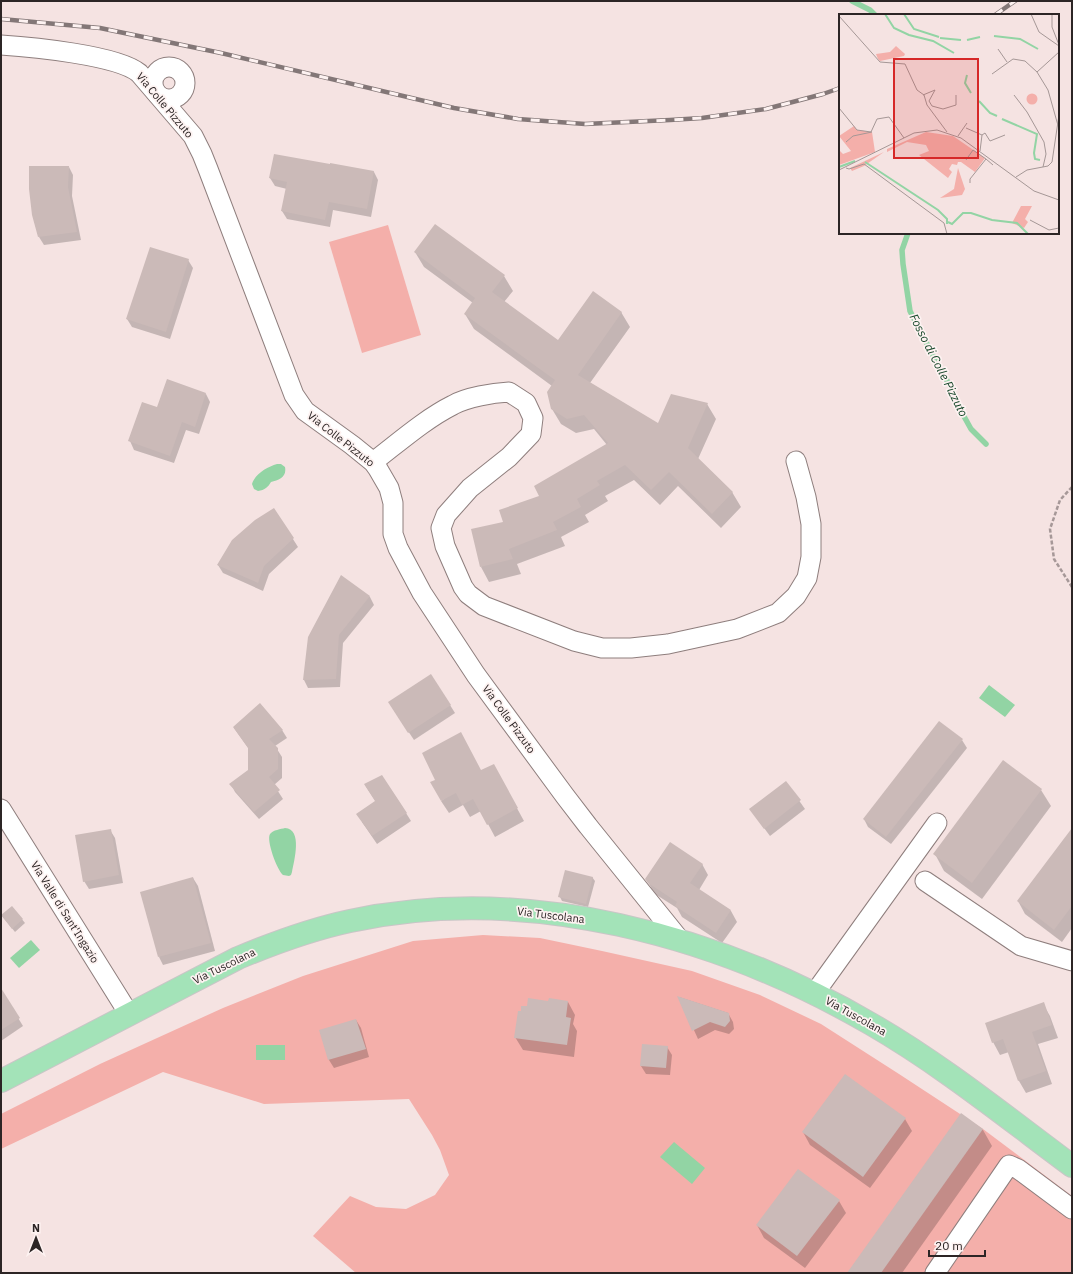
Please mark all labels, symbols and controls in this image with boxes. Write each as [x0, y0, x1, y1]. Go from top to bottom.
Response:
inset map [839, 14, 1059, 234]
street label: Via Colle Pizzuto [133, 69, 197, 141]
water label: Fosso di Colle Pizzuto [907, 311, 972, 419]
street label: Via Colle Pizzuto [305, 408, 377, 470]
street label: Via Colle Pizzuto [479, 682, 539, 756]
street label: Via Valle di Sant'Ingazio [28, 858, 102, 966]
street label: Via Tuscolana [516, 904, 586, 926]
street label: Via Tuscolana [190, 945, 258, 987]
street label: Via Tuscolana [823, 993, 889, 1039]
north arrow [16, 1218, 56, 1258]
text: N [32, 1221, 40, 1235]
scale bar [929, 1232, 985, 1258]
text: 20 m [935, 1238, 963, 1253]

